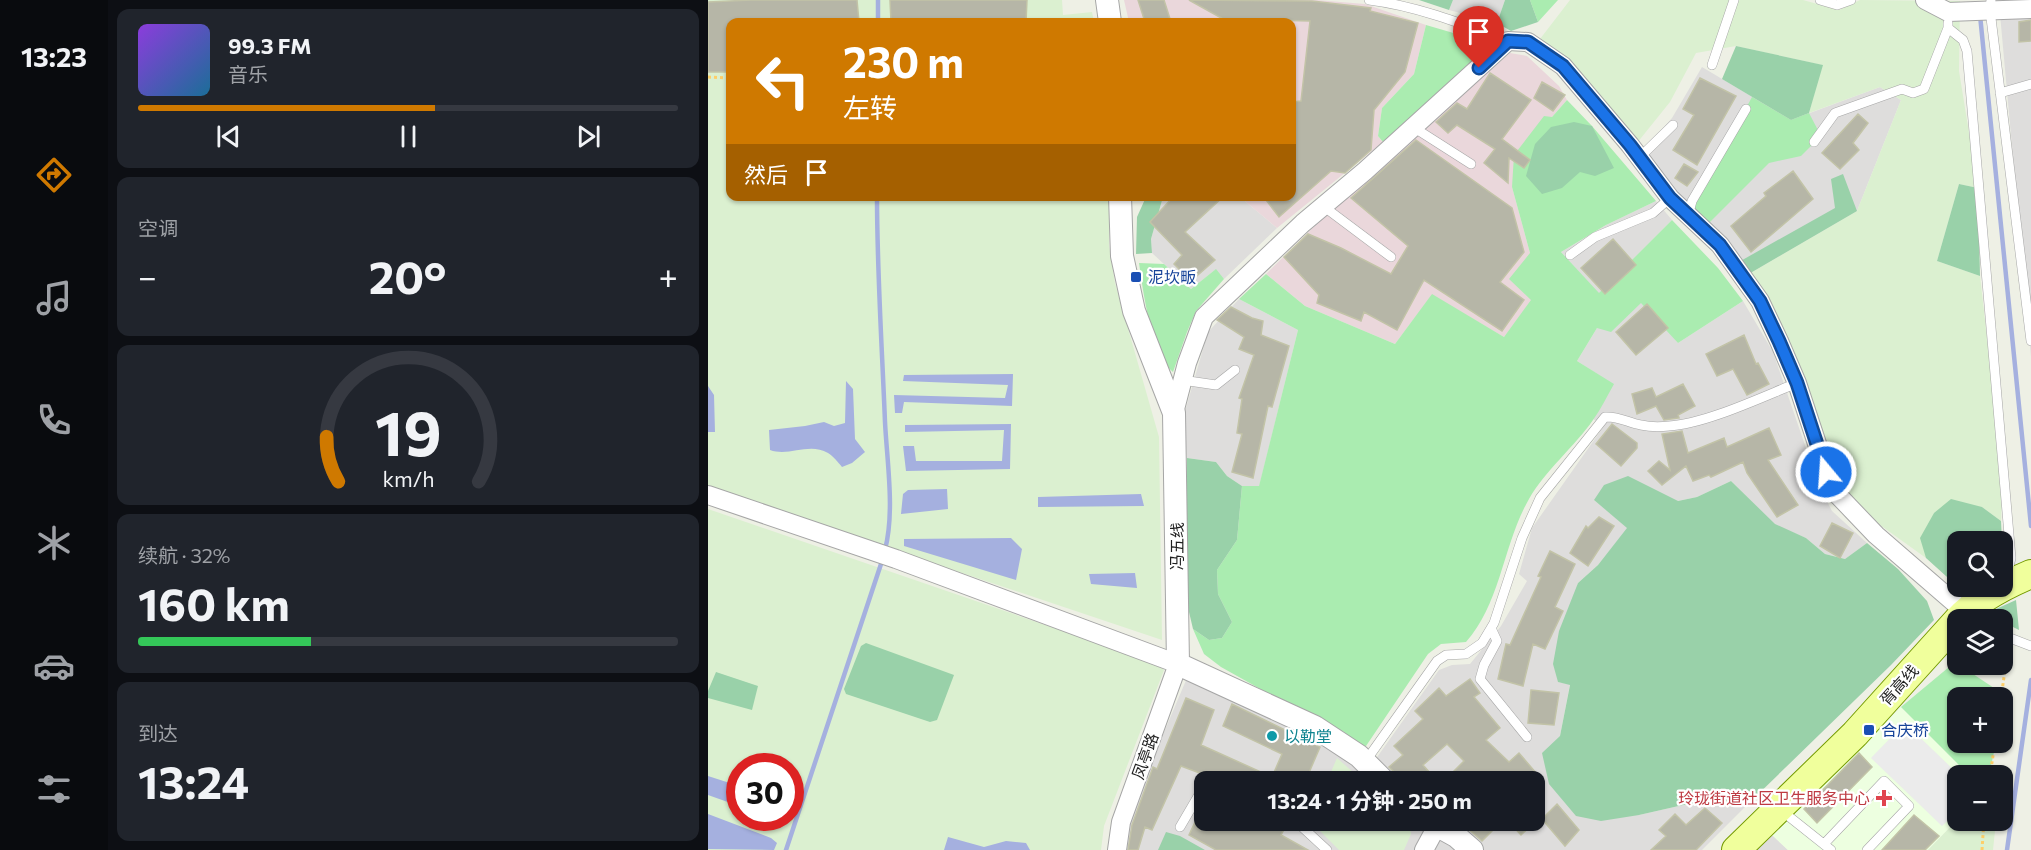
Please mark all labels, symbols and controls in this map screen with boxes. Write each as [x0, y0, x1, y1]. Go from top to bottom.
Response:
pin [1453, 6, 1504, 68]
icon: arrive [1462, 15, 1495, 48]
text: 99.3 FM [228, 32, 312, 59]
text: 230 m [843, 35, 964, 87]
text: 13:23 [21, 40, 87, 73]
icon: left [744, 42, 822, 120]
text: 音乐 [228, 62, 268, 86]
text: 左转 [843, 91, 897, 124]
icon: previous [212, 120, 245, 153]
icon: pause [392, 120, 425, 153]
icon: next [572, 120, 605, 153]
icon: directions [33, 154, 75, 196]
icon: arrive [800, 156, 833, 189]
text: 然后 [744, 161, 788, 188]
text: 空调 [138, 216, 178, 240]
text: 20° [369, 248, 447, 303]
text: − [138, 255, 157, 296]
text: + [659, 255, 678, 296]
place label: 泥坎畈 [1148, 267, 1196, 286]
marker: 泥坎畈 [1129, 270, 1143, 284]
icon: music [33, 277, 75, 319]
text: 19 [375, 393, 441, 469]
icon: phone [33, 399, 75, 441]
position arrow [1794, 440, 1858, 504]
text: km/h [382, 465, 434, 491]
icon: climate [33, 522, 75, 564]
street label: 冯五线 [1167, 522, 1186, 570]
map controls [1947, 531, 2013, 831]
button: search [1947, 531, 2013, 597]
text: 续航 · 32% [138, 543, 230, 567]
text: 160 km [138, 575, 290, 630]
button: layers [1947, 609, 2013, 675]
icon: car [33, 645, 75, 687]
street label: 胥高线 [1876, 660, 1922, 709]
button: + [1947, 687, 2013, 753]
place label: 合庆桥 [1881, 720, 1929, 739]
text: 到达 [138, 721, 178, 745]
marker: 合庆桥 [1862, 723, 1876, 737]
place label: 以勒堂 [1284, 726, 1332, 745]
marker: 以勒堂 [1265, 729, 1279, 743]
street label: 凤亭路 [1127, 730, 1162, 782]
text: 13:24 [138, 753, 249, 808]
speed limit sign: 30 [726, 753, 804, 831]
button: − [1947, 765, 2013, 831]
icon: filters [33, 768, 75, 810]
text: 13:24 · 1 分钟 · 250 m [1267, 787, 1472, 814]
place label: 玲珑街道社区卫生服务中心 [1678, 788, 1870, 807]
marker: 玲珑街道社区卫生服务中心 [1875, 789, 1893, 807]

